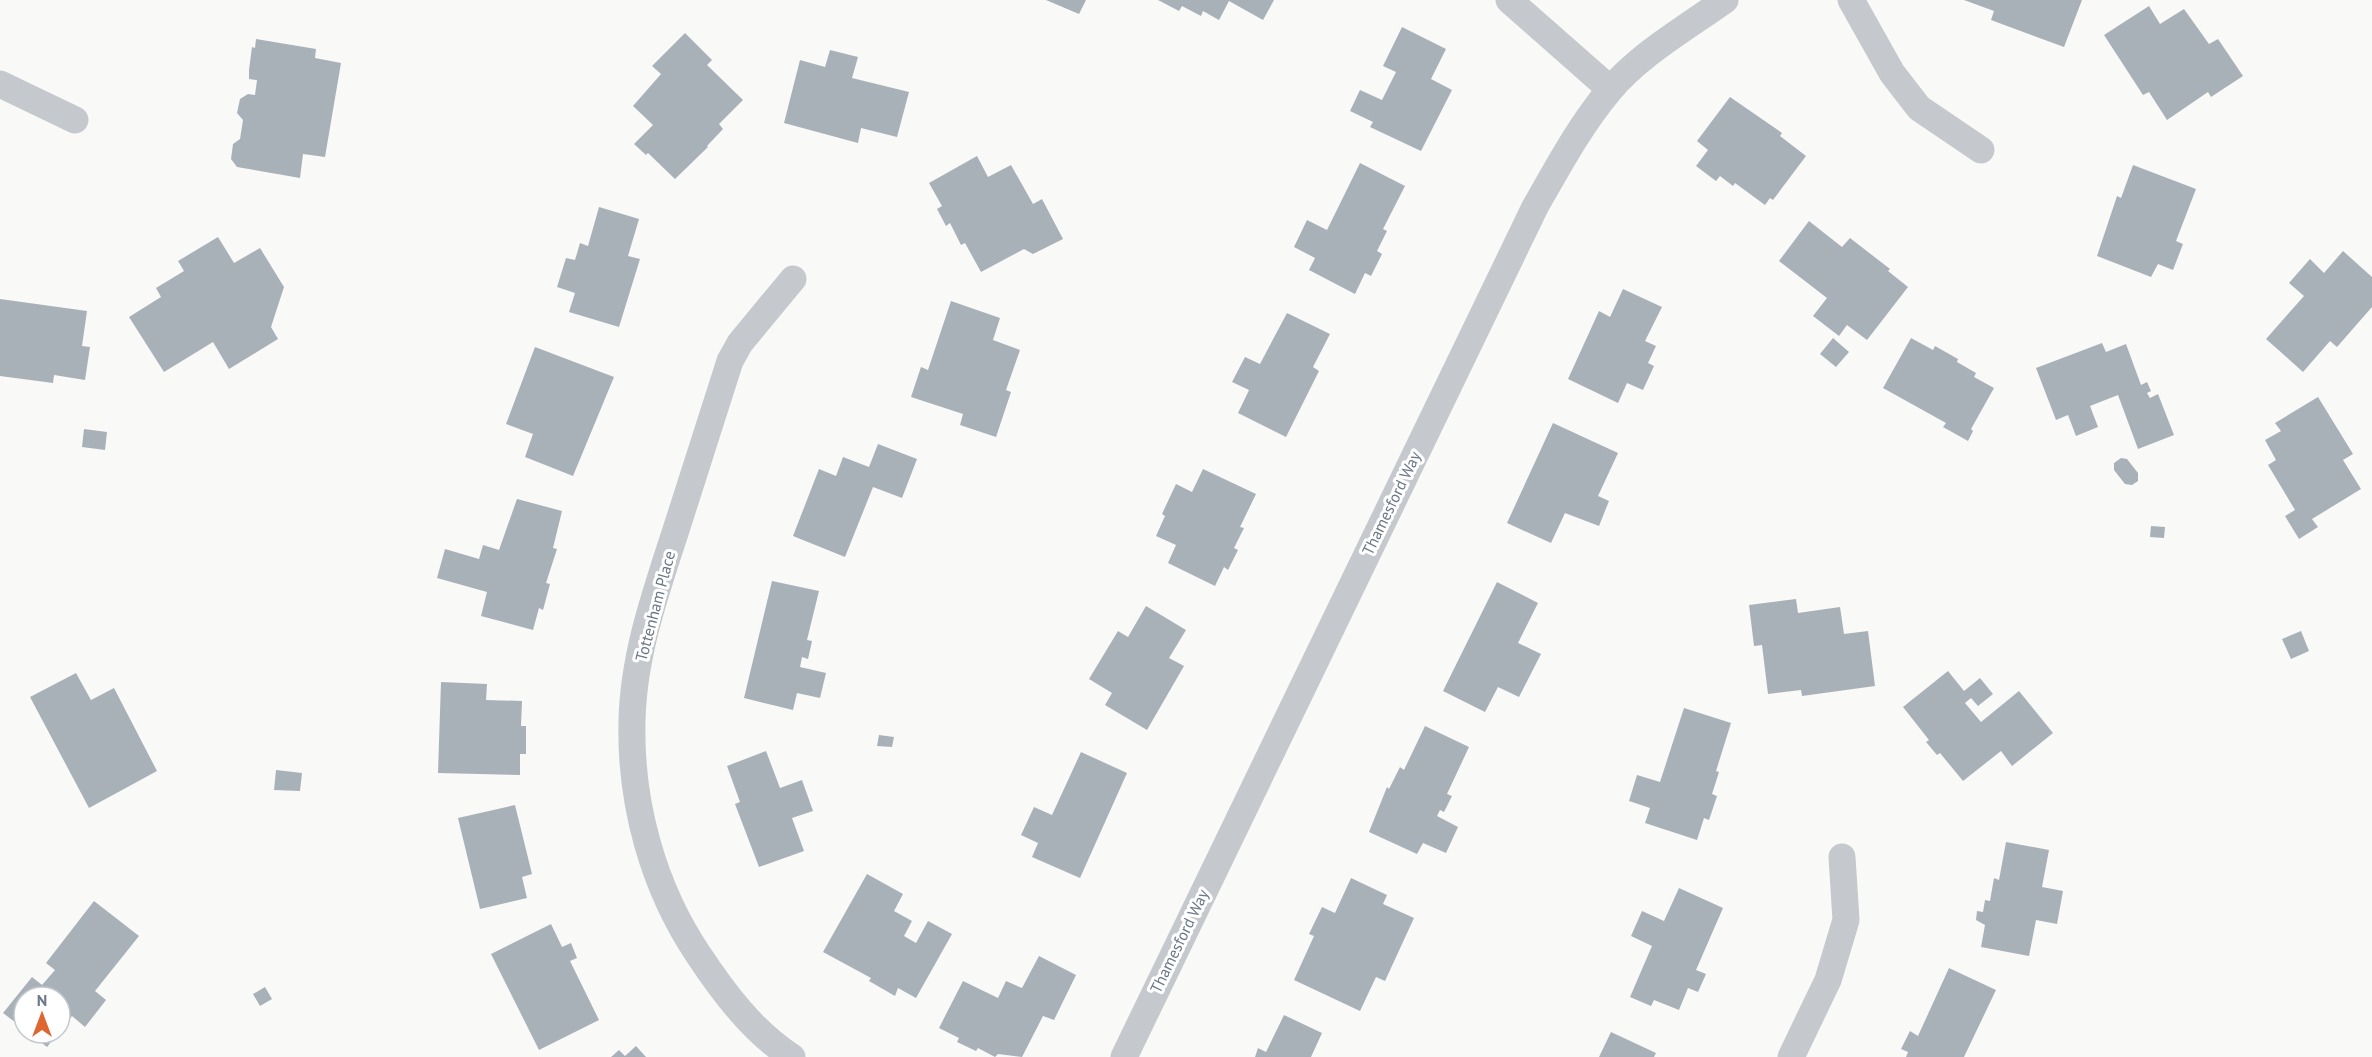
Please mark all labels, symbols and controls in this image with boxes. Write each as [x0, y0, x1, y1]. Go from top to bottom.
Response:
street label: Thamesford Way [1357, 447, 1425, 558]
street label: Tottenham Place [631, 549, 679, 663]
street label: Thamesford Way [1145, 885, 1213, 996]
north arrow [12, 985, 72, 1045]
text: N [37, 990, 47, 1010]

